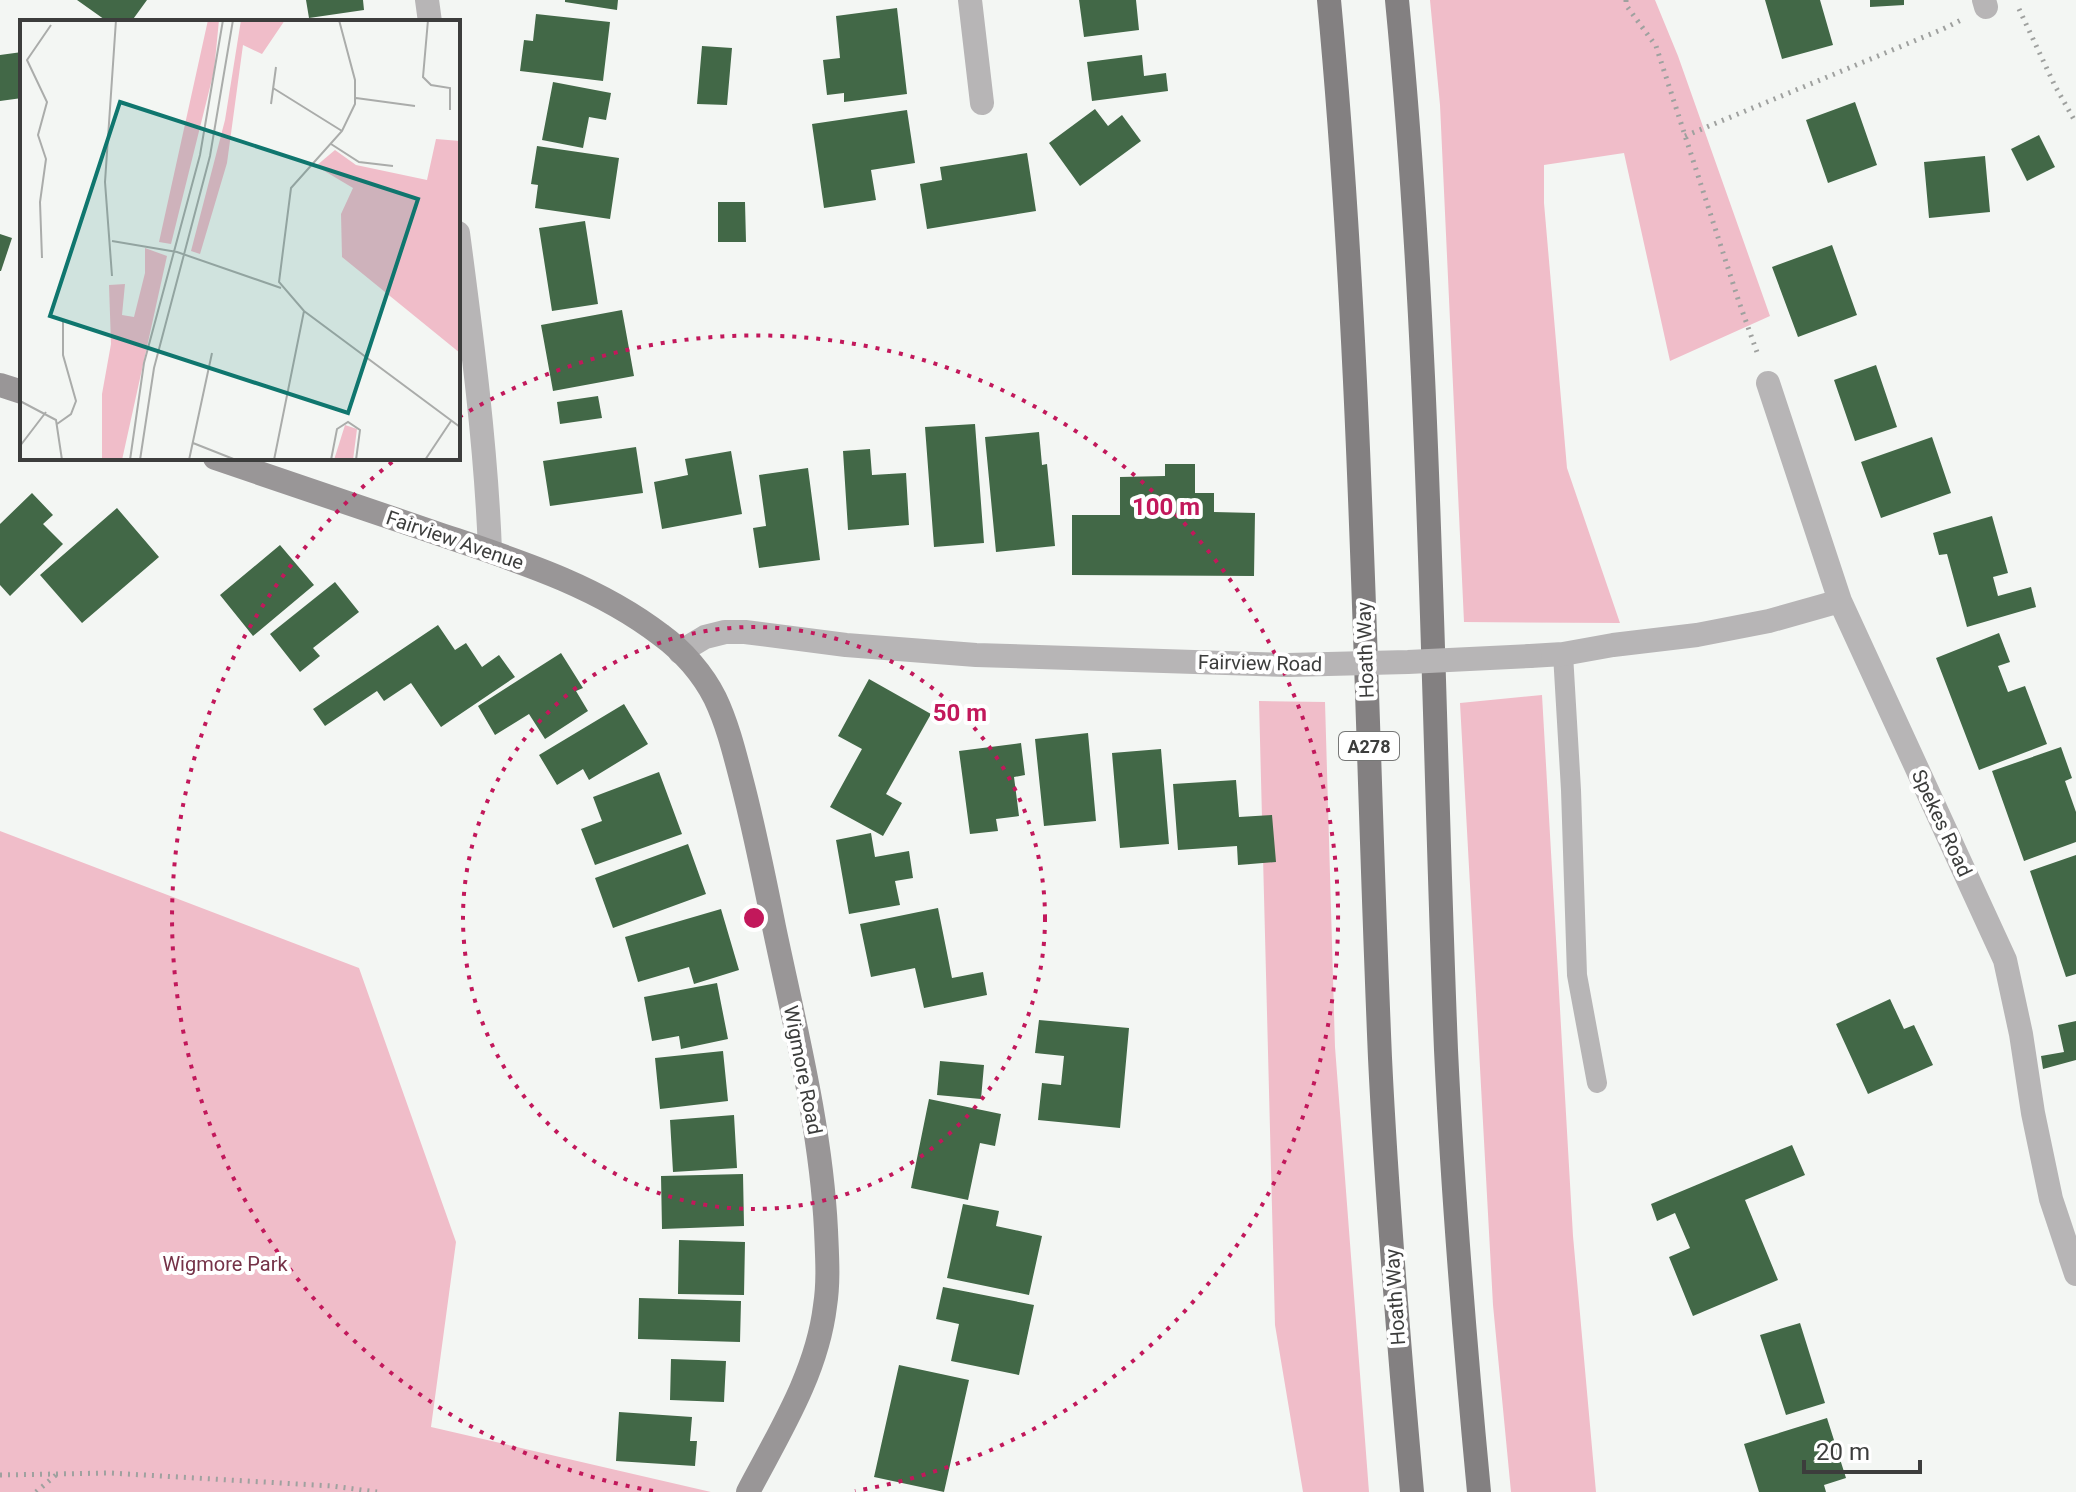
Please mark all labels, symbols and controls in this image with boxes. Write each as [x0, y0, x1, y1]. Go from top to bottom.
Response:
inset map [20, 20, 460, 460]
text: 100 m [1132, 493, 1200, 521]
street label: Fairview Avenue [383, 505, 527, 575]
street label: Hoath Way [1351, 601, 1379, 699]
street label: Fairview Road [1198, 650, 1322, 676]
text: 50 m [933, 699, 987, 727]
road number: A278 [1339, 732, 1399, 760]
street label: Spekes Road [1907, 766, 1977, 880]
centre of rings [740, 904, 768, 932]
street label: Wigmore Road [779, 1003, 827, 1137]
street label: Hoath Way [1380, 1247, 1410, 1346]
park label: Wigmore Park [162, 1252, 288, 1276]
scale bar [1804, 1424, 1920, 1474]
text: 20 m [1816, 1438, 1870, 1466]

